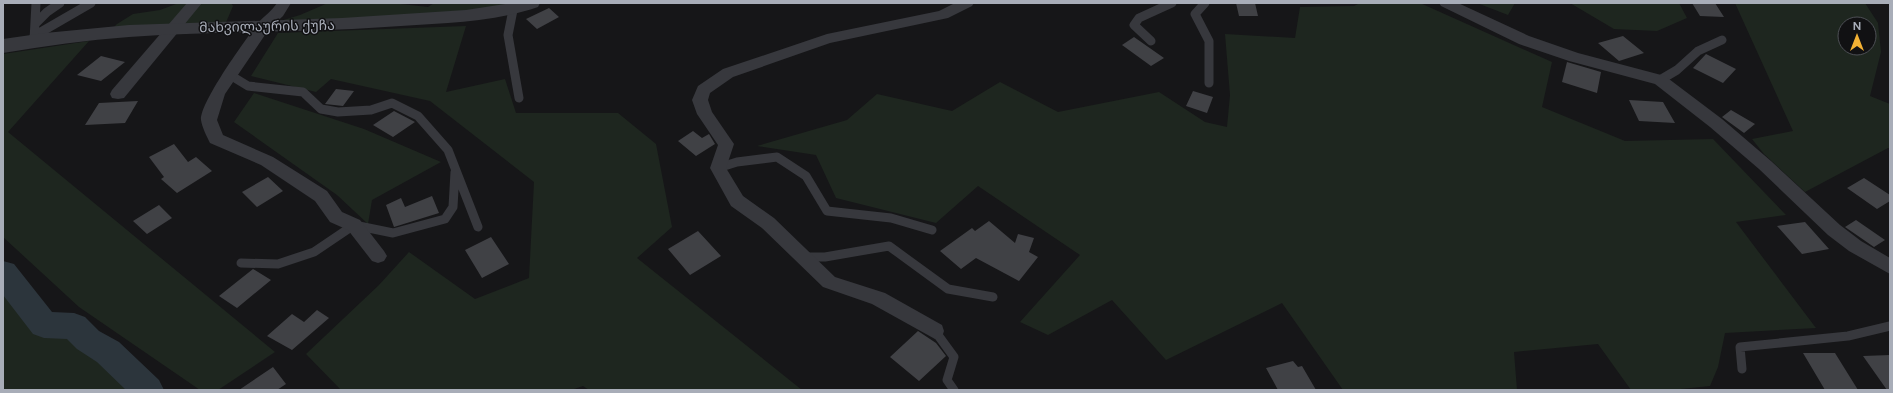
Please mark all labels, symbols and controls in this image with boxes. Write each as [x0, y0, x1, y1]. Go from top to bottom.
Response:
north arrow [1837, 16, 1877, 56]
street label: მახვილაურის ქუჩა [199, 17, 335, 36]
text: N [1853, 20, 1861, 33]

